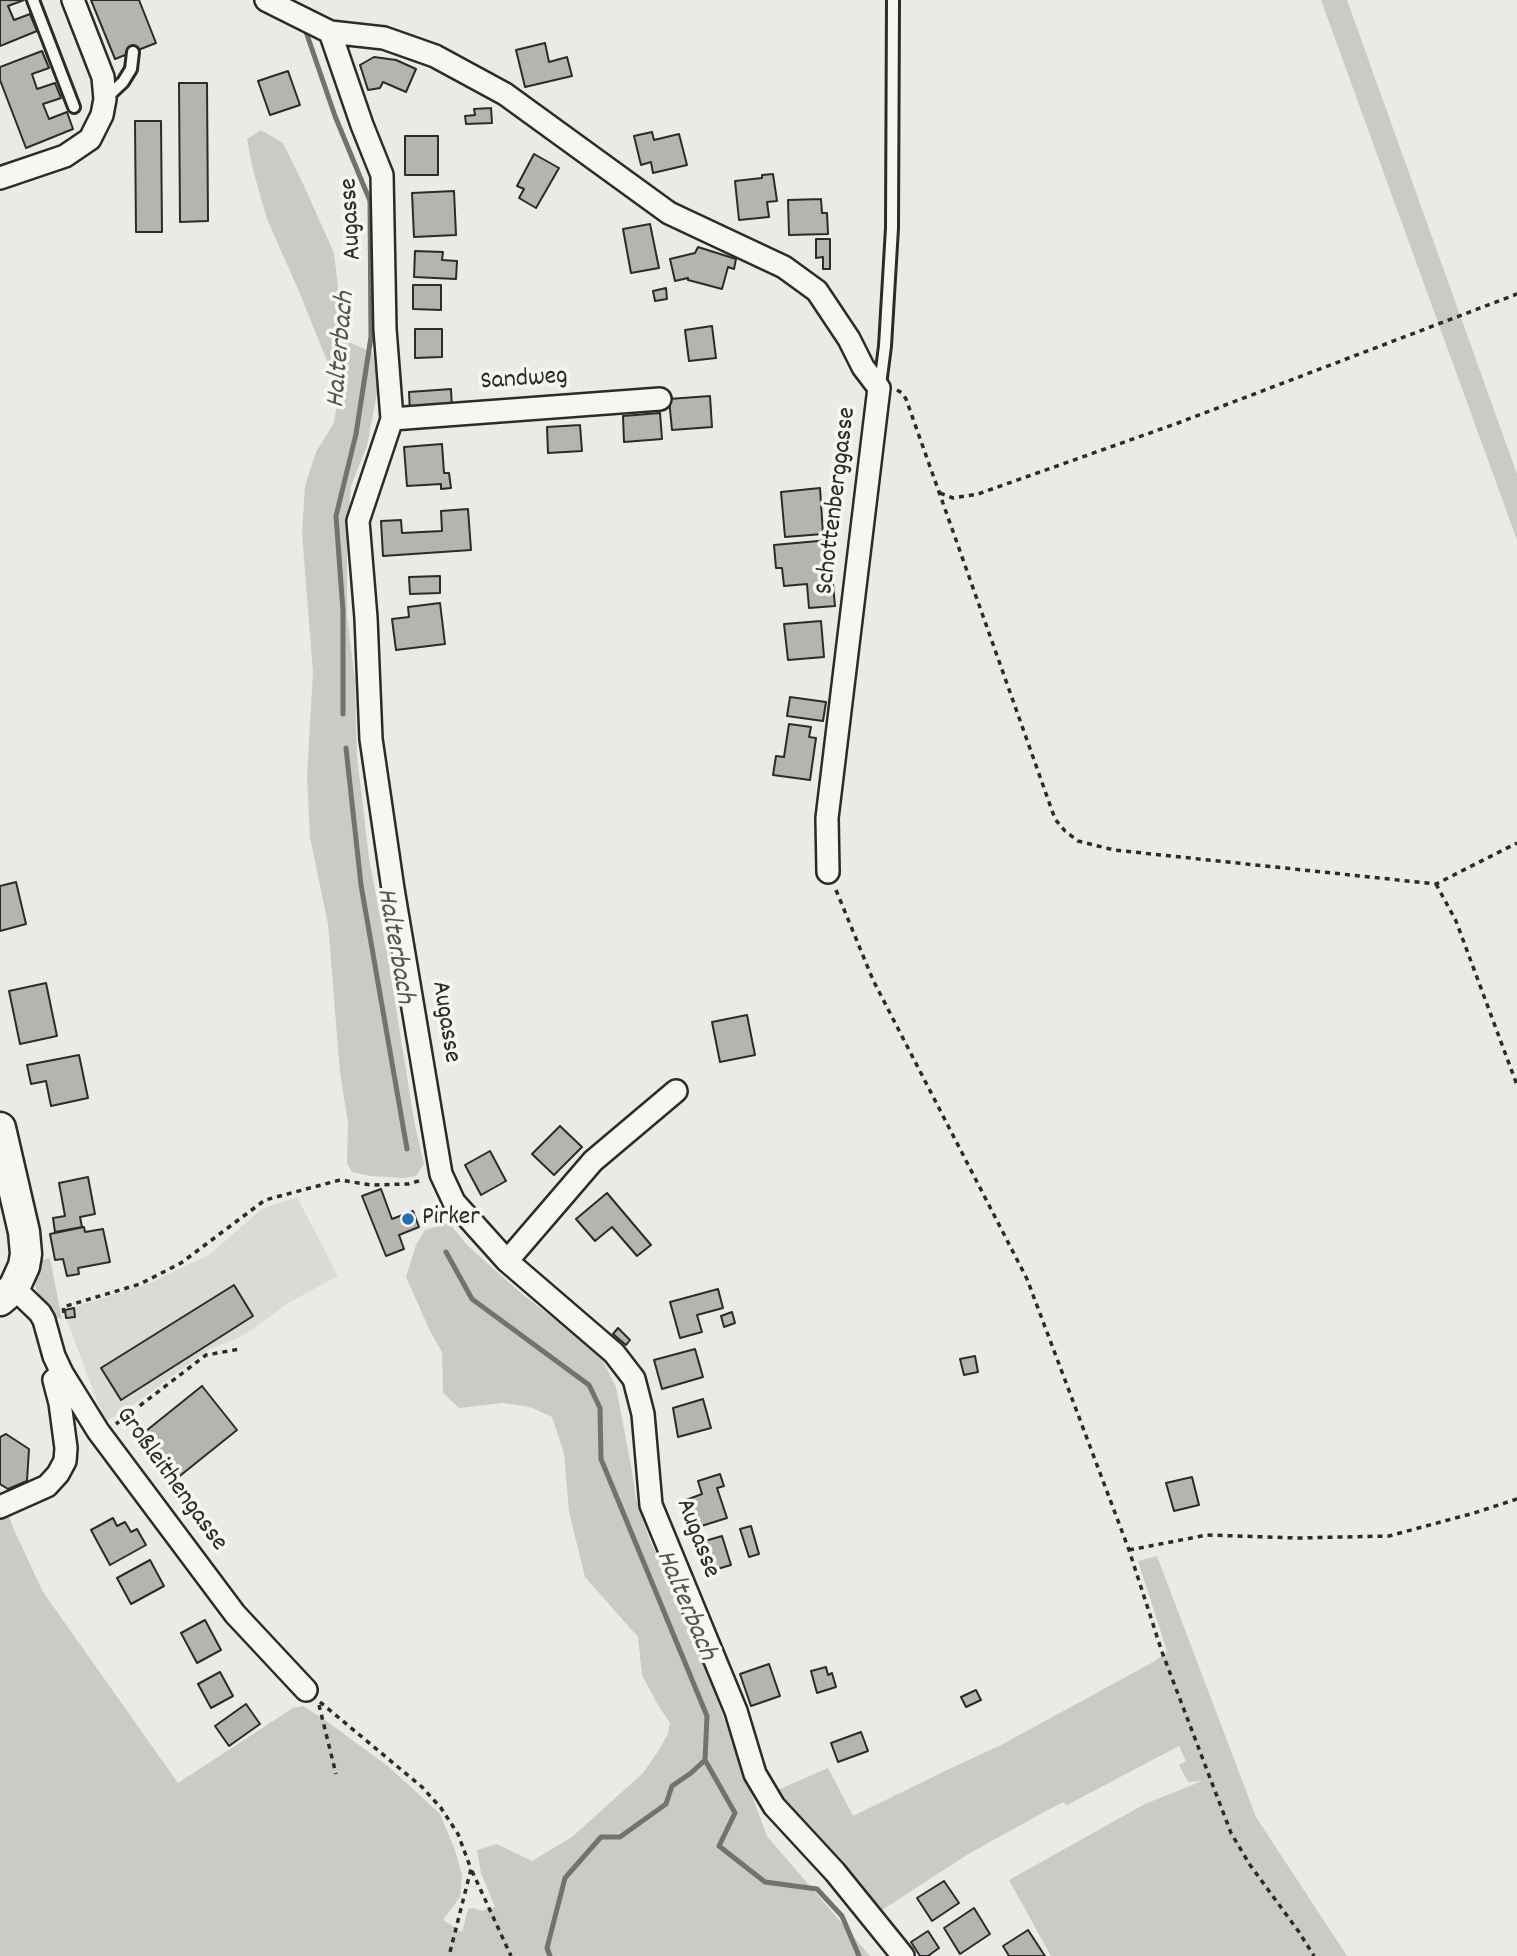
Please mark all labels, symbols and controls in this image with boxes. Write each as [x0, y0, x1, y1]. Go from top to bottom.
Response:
street label: Augasse [335, 177, 371, 261]
water label: Halterbach [321, 291, 365, 409]
street label: Sandweg [479, 362, 569, 400]
street label: Schottenberggasse [811, 405, 865, 597]
water label: Halterbach [366, 886, 420, 1006]
street label: Augasse [422, 979, 466, 1065]
place label: Pirker [422, 1203, 480, 1235]
marker: Pirker [400, 1211, 416, 1227]
street label: Großleithengasse [107, 1402, 233, 1558]
street label: Augasse [667, 1495, 725, 1583]
water label: Halterbach [646, 1546, 722, 1666]

